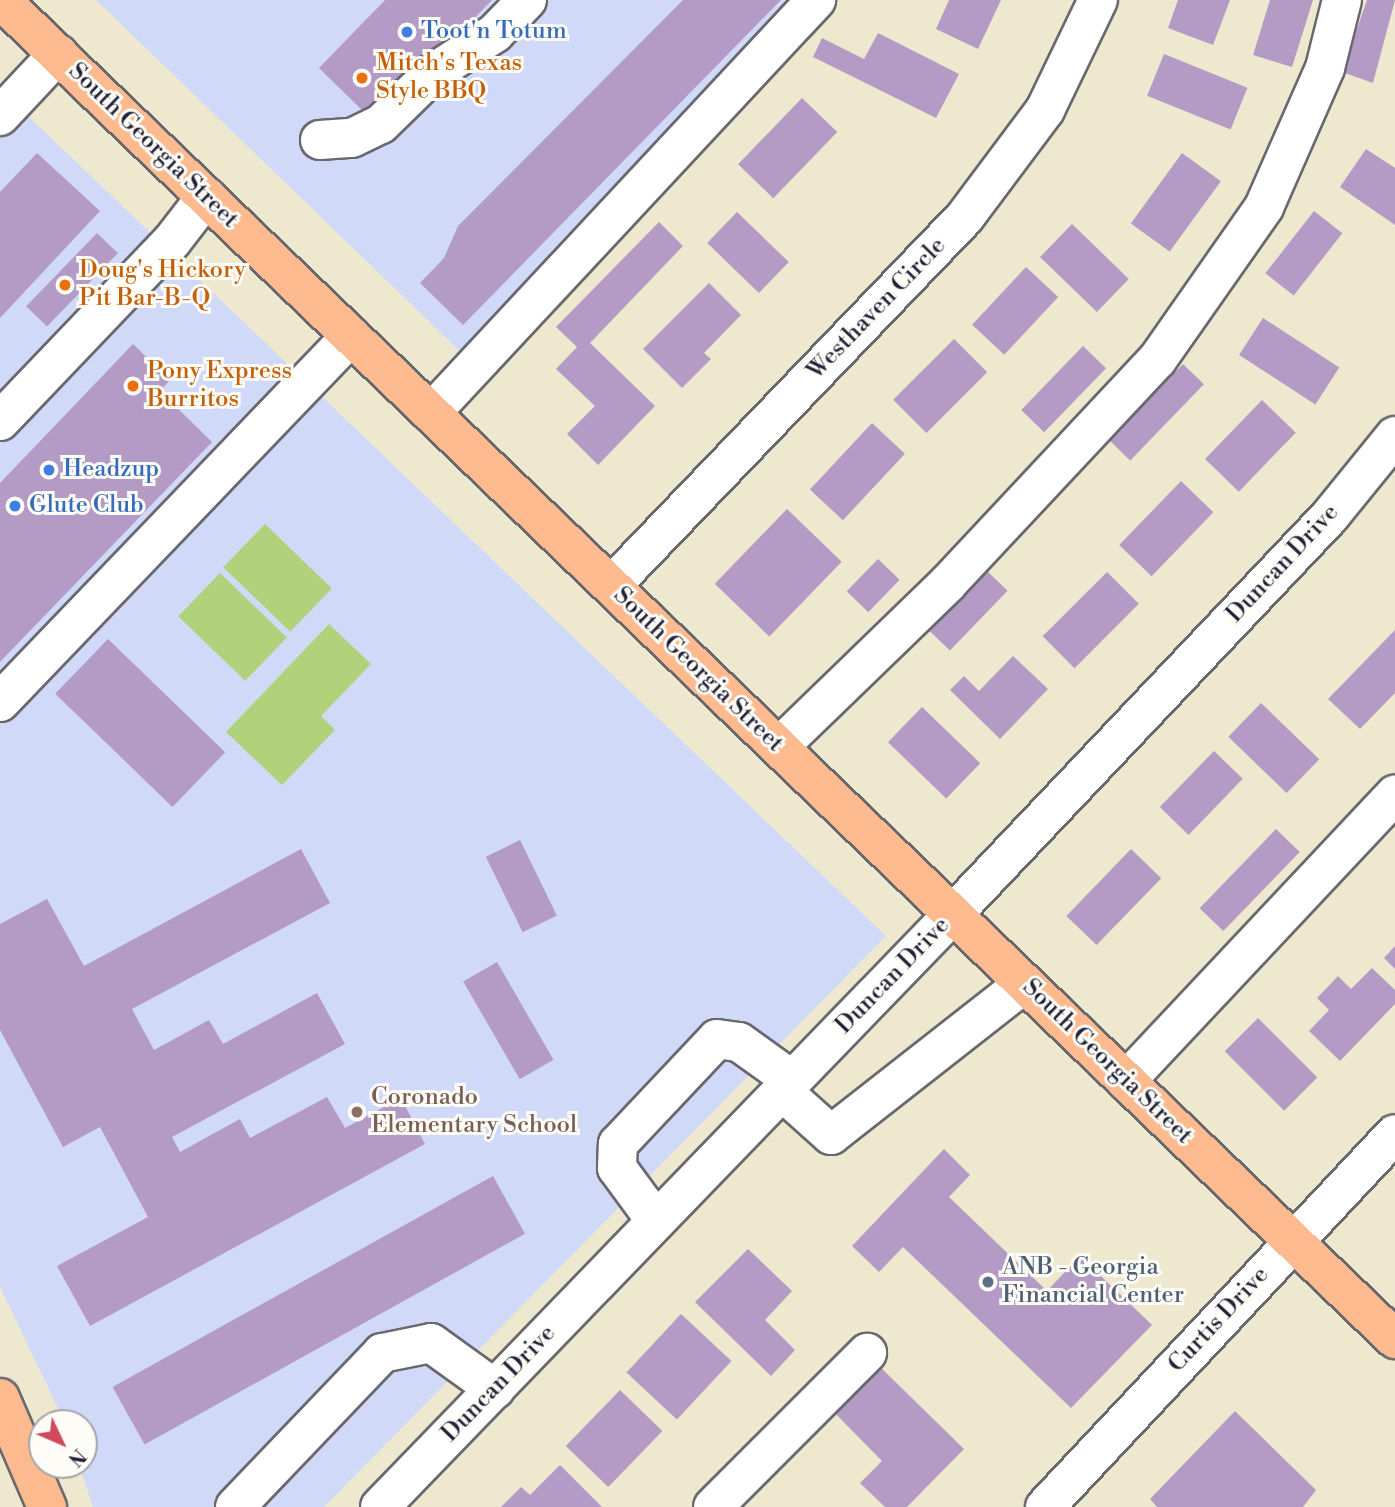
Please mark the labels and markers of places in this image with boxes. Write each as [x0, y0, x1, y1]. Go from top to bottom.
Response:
place label: Toot'n Totum [421, 18, 567, 46]
marker: Toot'n Totum [399, 24, 415, 40]
place label: Mitch's Texas Style BBQ [376, 50, 522, 106]
marker: Mitch's Texas Style BBQ [354, 70, 370, 86]
place label: Doug's Hickory Pit Bar-B-Q [79, 257, 246, 313]
marker: Doug's Hickory Pit Bar-B-Q [57, 277, 73, 293]
place label: Pony Express Burritos [147, 358, 292, 414]
marker: Pony Express Burritos [125, 378, 141, 394]
place label: Headzup [63, 456, 159, 484]
marker: Headzup [41, 462, 57, 478]
place label: Glute Club [29, 492, 144, 520]
marker: Glute Club [7, 498, 23, 514]
place label: Coronado Elementary School [371, 1084, 577, 1140]
marker: Coronado Elementary School [349, 1104, 365, 1120]
place label: ANB - Georgia Financial Center [1002, 1254, 1184, 1310]
marker: ANB - Georgia Financial Center [980, 1274, 996, 1290]

